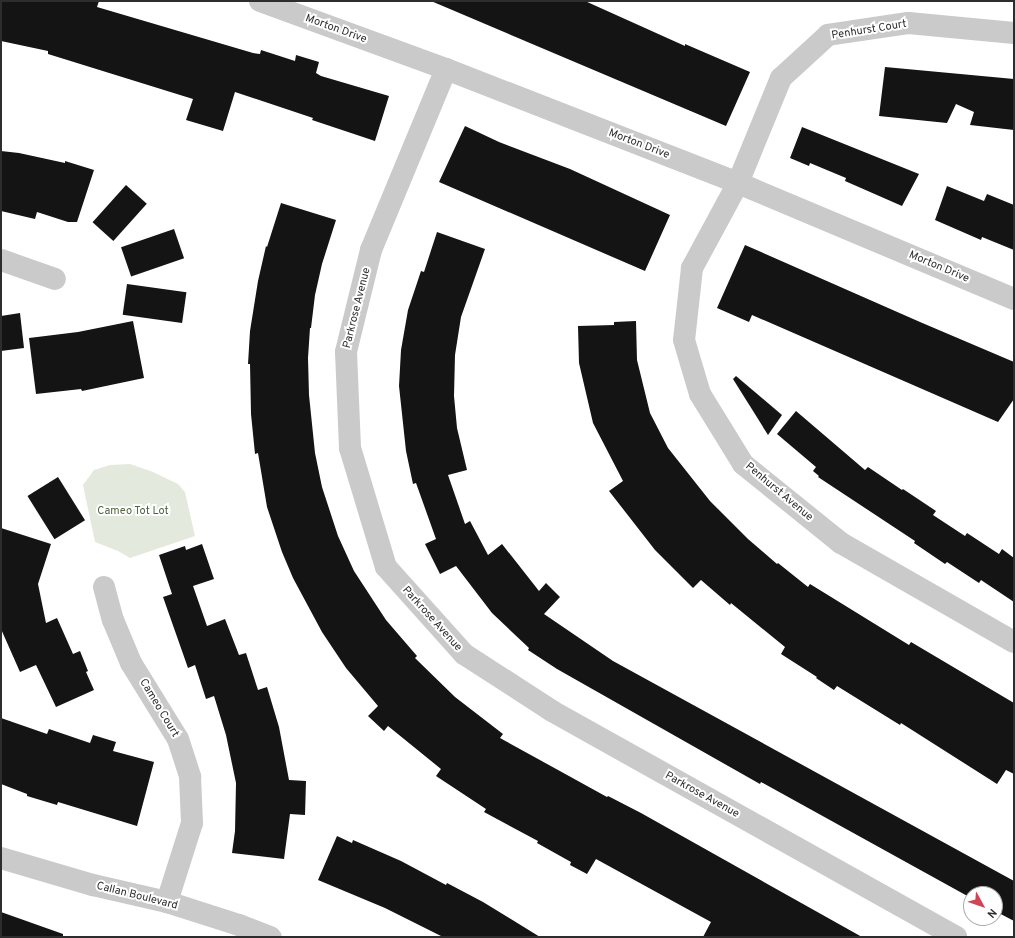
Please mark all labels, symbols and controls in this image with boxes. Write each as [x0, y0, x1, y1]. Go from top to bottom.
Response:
street label: Morton Drive [304, 12, 368, 46]
street label: Penhurst Court [831, 18, 907, 42]
street label: Morton Drive [607, 126, 671, 162]
street label: Morton Drive [907, 248, 971, 286]
street label: Parkrose Avenue [341, 266, 373, 350]
street label: Penhurst Avenue [742, 460, 816, 524]
park label: Cameo Tot Lot [97, 504, 169, 518]
street label: Parkrose Avenue [399, 584, 465, 654]
street label: Cameo Court [136, 677, 182, 739]
street label: Parkrose Avenue [662, 769, 742, 821]
street label: Callan Boulevard [95, 880, 179, 912]
north arrow [963, 886, 1003, 926]
text: N [984, 906, 999, 921]

